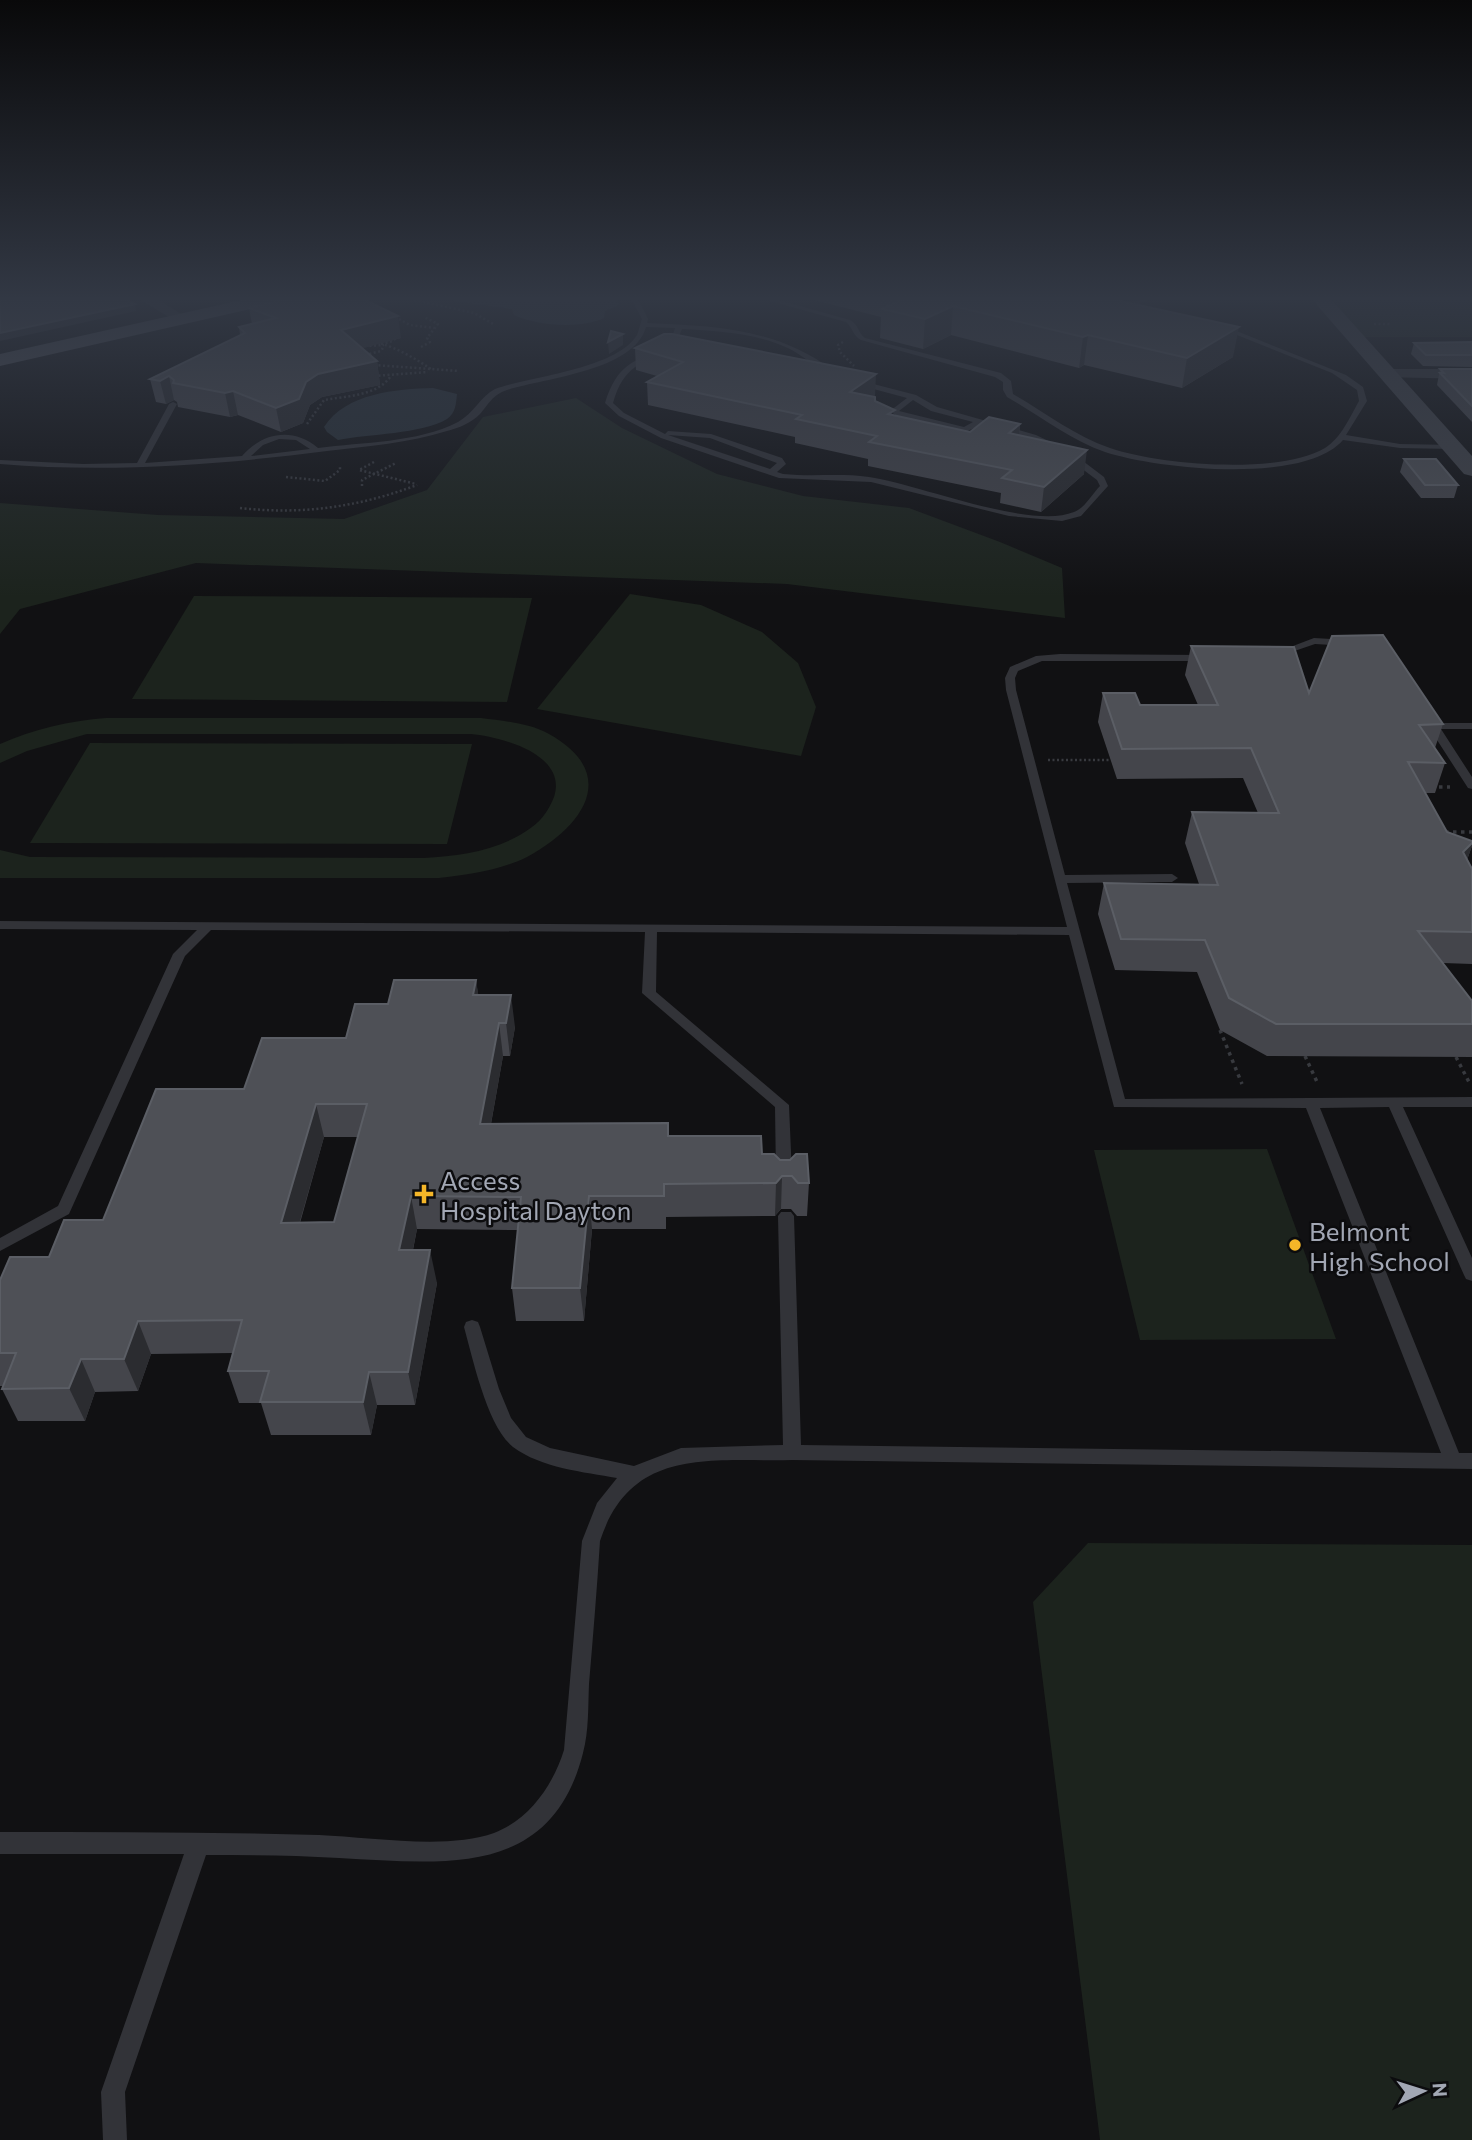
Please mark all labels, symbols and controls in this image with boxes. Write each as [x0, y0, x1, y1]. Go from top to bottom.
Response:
place label: Access Hospital Dayton [440, 1164, 631, 1225]
marker: Access Hospital Dayton [414, 1184, 434, 1204]
place label: Belmont High School [1309, 1215, 1450, 1276]
marker: Belmont High School [1287, 1237, 1303, 1253]
north arrow [1388, 2056, 1458, 2126]
text: N [1428, 2082, 1452, 2098]

